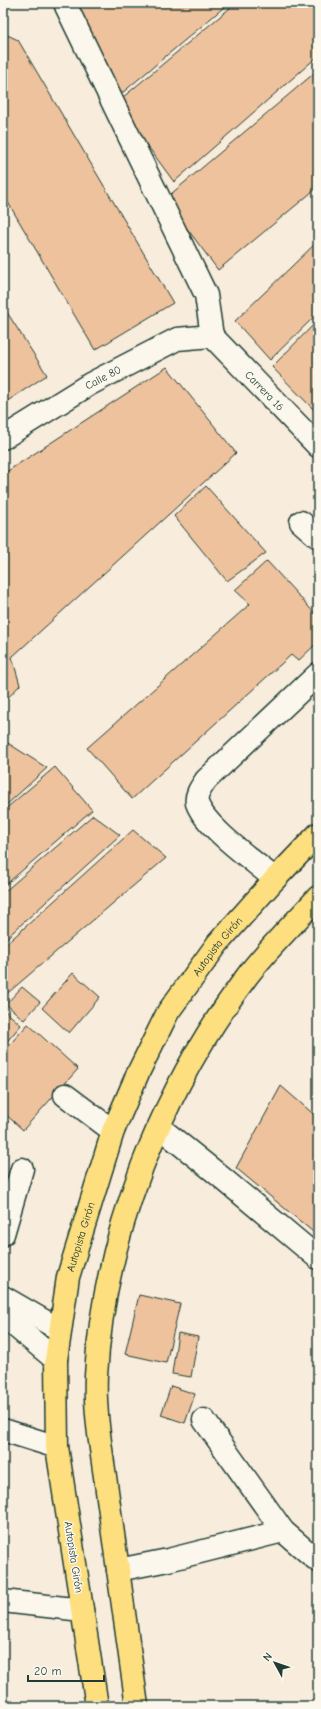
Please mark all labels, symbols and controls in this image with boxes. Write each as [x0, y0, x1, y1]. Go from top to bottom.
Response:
street label: Calle 80 [83, 363, 123, 392]
street label: Carrera 16 [242, 368, 287, 414]
street label: Autopista Girón [190, 914, 245, 979]
street label: Autopista Girón [64, 1201, 98, 1273]
street label: Autopista Girón [61, 1520, 86, 1594]
north arrow [255, 1643, 295, 1683]
text: N [260, 1650, 275, 1664]
scale bar [28, 1657, 104, 1683]
text: 20 m [34, 1664, 62, 1678]

